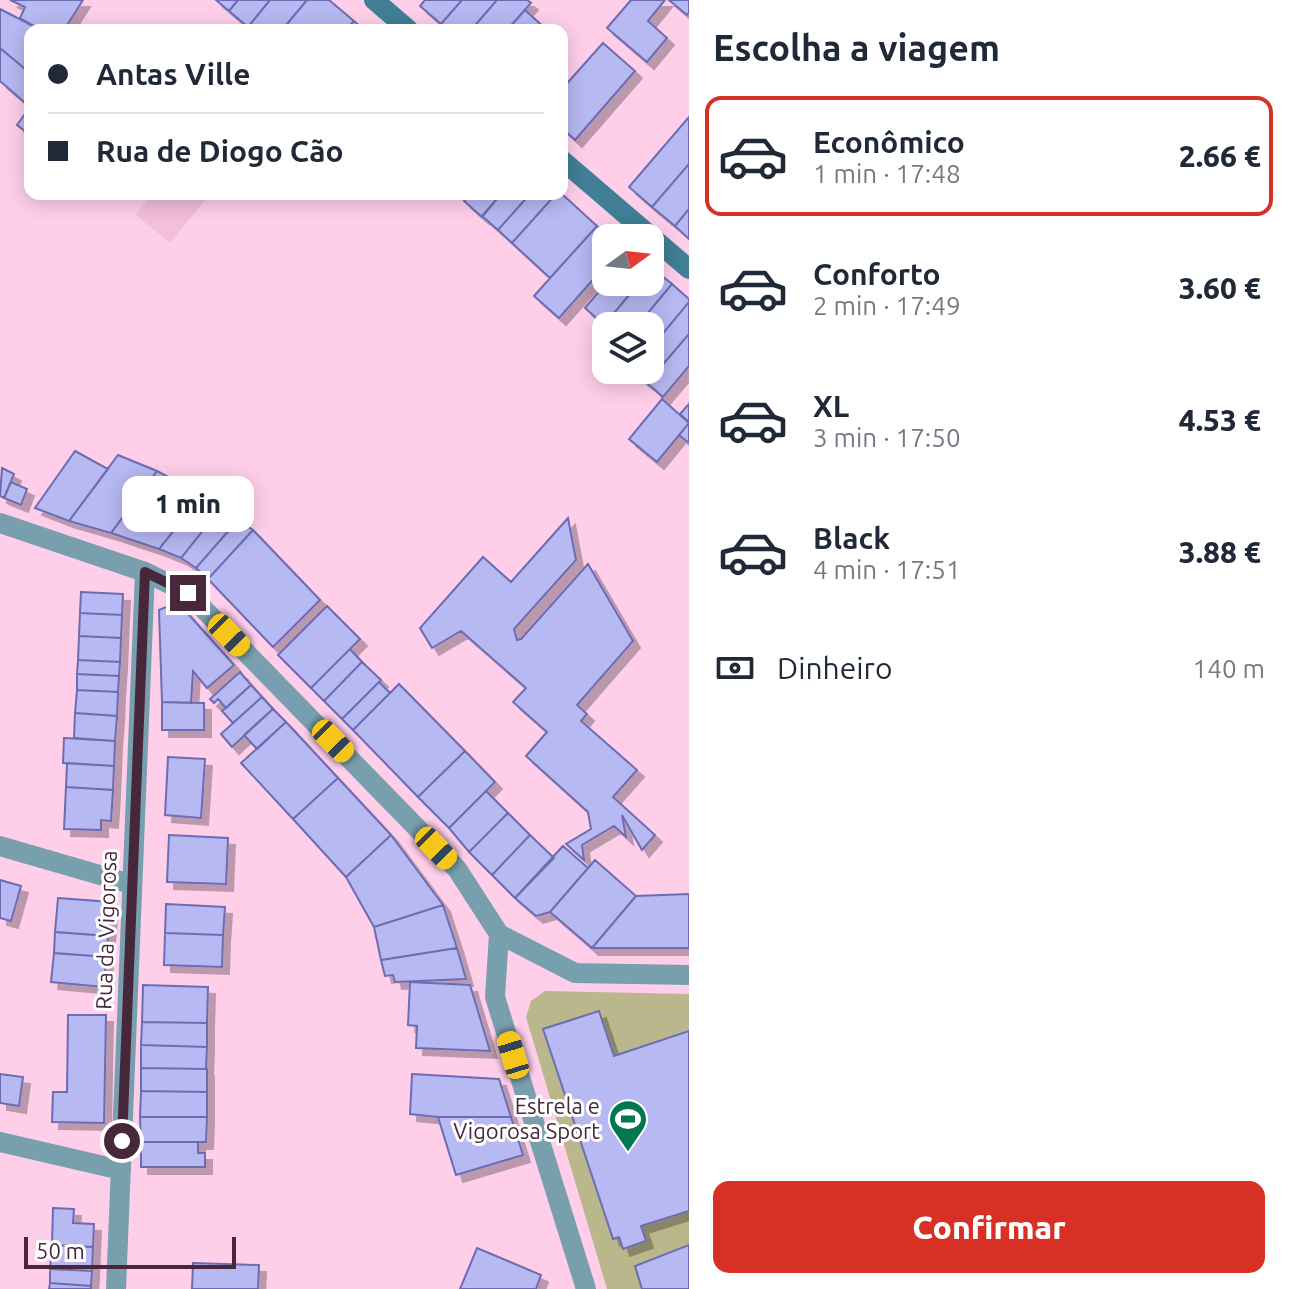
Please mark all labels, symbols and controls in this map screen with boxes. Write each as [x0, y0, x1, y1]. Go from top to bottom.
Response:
text: Escolha a viagem [713, 27, 1000, 68]
text: Antas Ville [96, 57, 250, 91]
icon: car [717, 120, 789, 192]
text: Econômico [813, 125, 965, 159]
text: Rua de Diogo Cão [96, 134, 344, 168]
text: 2.66 € [1179, 139, 1261, 173]
text: 1 min · 17:48 [813, 159, 961, 188]
north arrow [592, 224, 664, 296]
map controls [592, 224, 664, 384]
icon: car [717, 252, 789, 324]
text: Conforto [813, 257, 941, 291]
text: 3.60 € [1179, 271, 1261, 305]
text: 2 min · 17:49 [813, 291, 961, 320]
button: layers [592, 312, 664, 384]
icon: car [717, 384, 789, 456]
text: XL [813, 389, 849, 423]
text: 4.53 € [1179, 403, 1261, 437]
text: 3 min · 17:50 [813, 423, 961, 452]
callout: 1 min [122, 477, 254, 533]
text: 1 min [155, 489, 221, 518]
icon: car [717, 516, 789, 588]
text: Black [813, 521, 890, 555]
text: 3.88 € [1179, 535, 1261, 569]
text: 4 min · 17:51 [813, 555, 961, 584]
route end [170, 575, 206, 611]
car [204, 609, 254, 661]
icon: cash [713, 646, 757, 690]
text: Dinheiro [777, 651, 892, 685]
text: 140 m [1193, 654, 1265, 683]
car [308, 715, 358, 767]
car [411, 822, 461, 874]
street label: Rua da Vigorosa [90, 850, 121, 1010]
car [495, 1029, 531, 1081]
place label: Estrela e Vigorosa Sport [453, 1093, 600, 1143]
sports icon: Estrela e Vigorosa Sport [607, 1098, 649, 1153]
route start [104, 1123, 140, 1159]
button: Confirmar [713, 1181, 1265, 1273]
scale bar [24, 1233, 236, 1269]
text: 50 m [36, 1238, 85, 1263]

